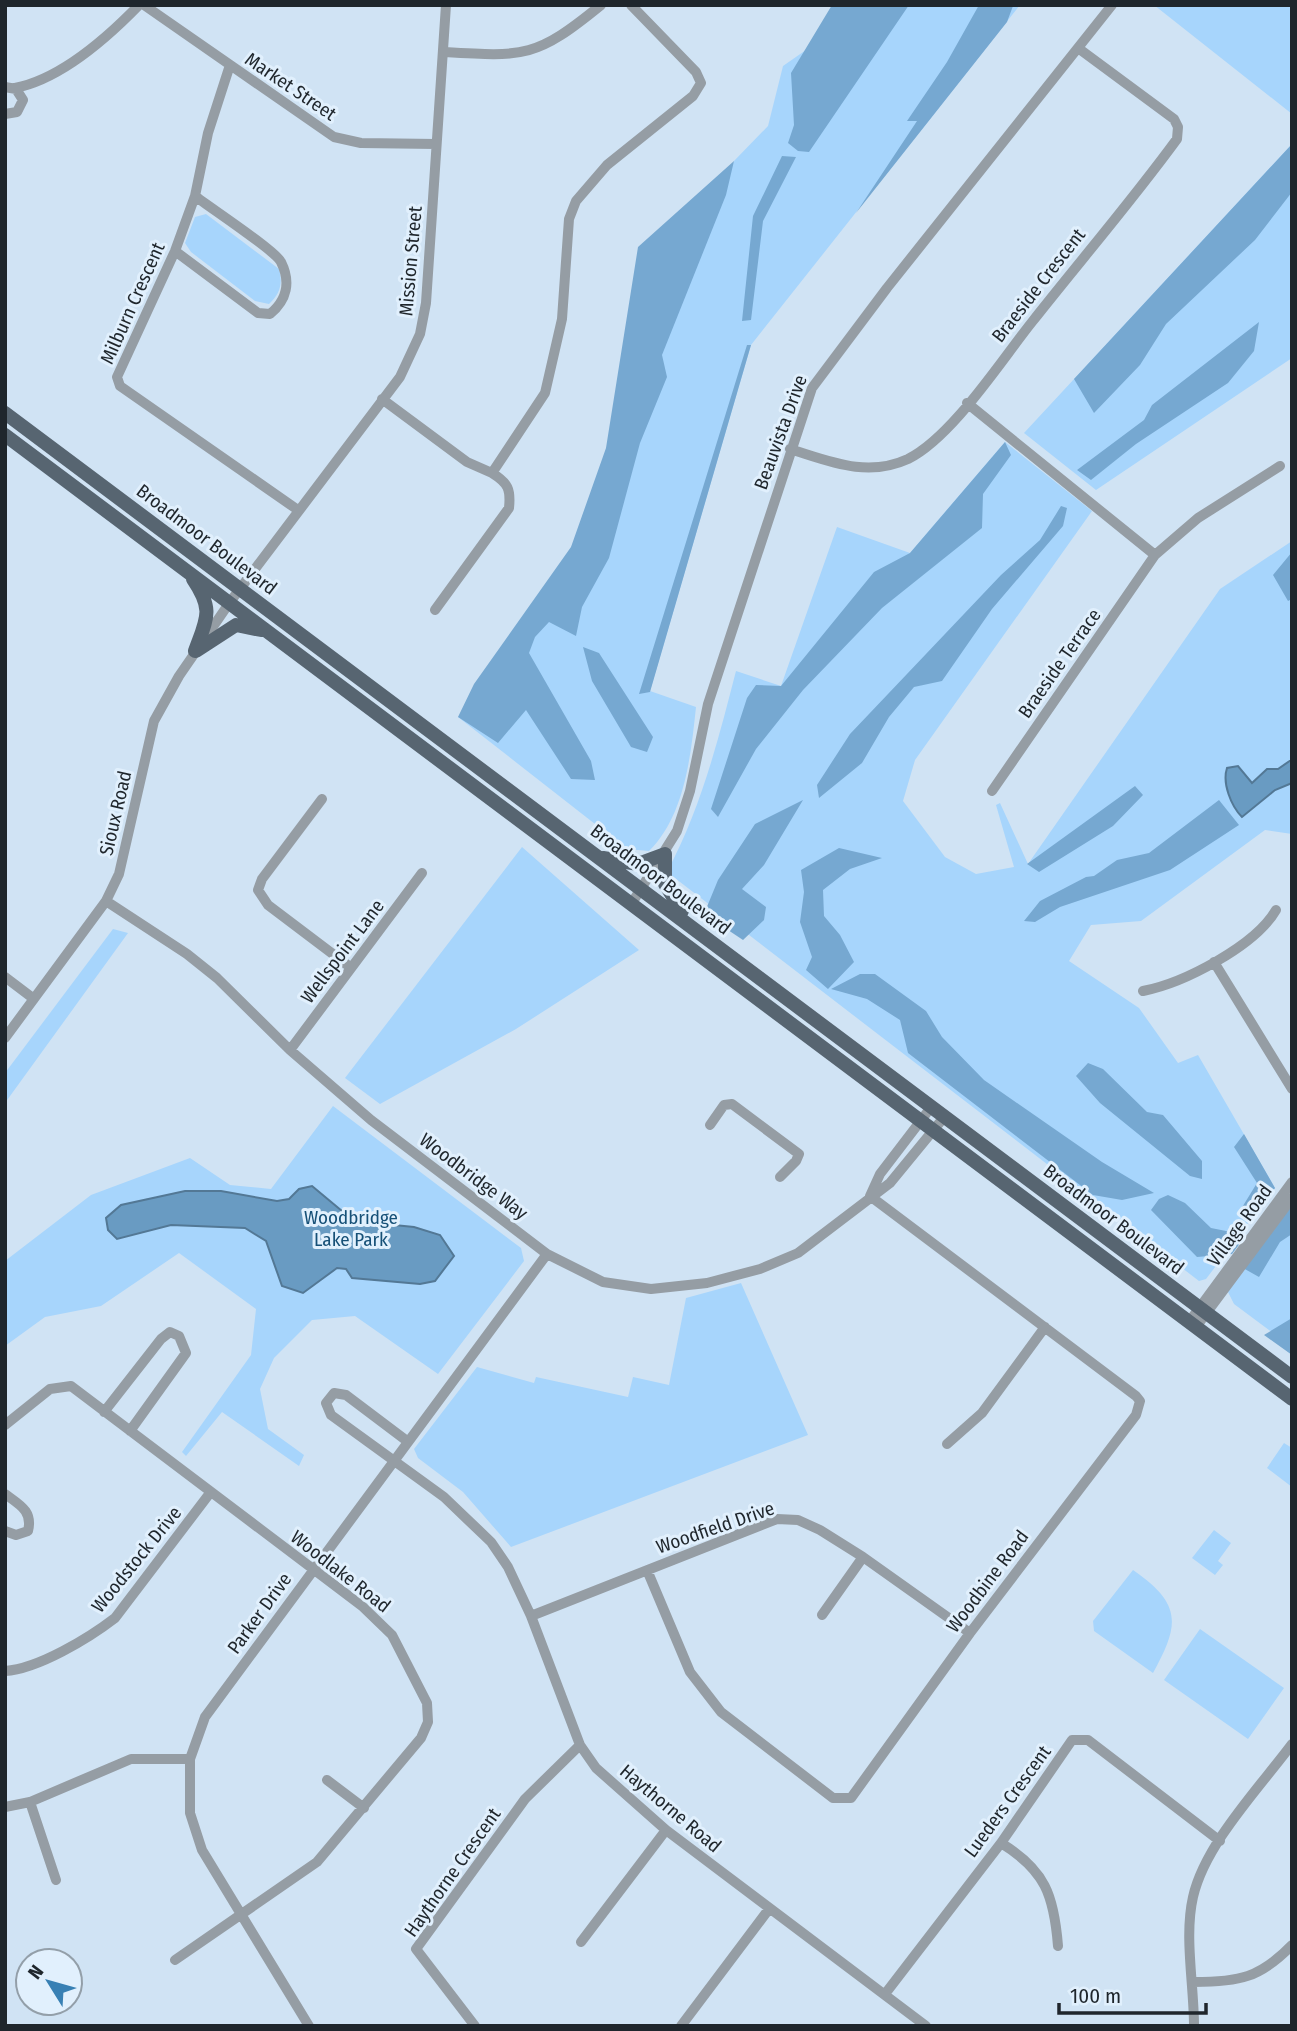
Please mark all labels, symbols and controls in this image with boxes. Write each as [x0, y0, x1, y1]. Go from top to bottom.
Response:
street label: Market Street [241, 48, 341, 126]
street label: Mission Street [394, 204, 427, 317]
street label: Braeside Crescent [987, 223, 1091, 347]
street label: Milburn Crescent [95, 238, 170, 368]
street label: Beauvista Drive [749, 372, 812, 493]
street label: Broadmoor Boulevard [132, 479, 281, 600]
street label: Braeside Terrace [1013, 604, 1106, 722]
street label: Sioux Road [95, 768, 136, 858]
street label: Broadmoor Boulevard [586, 819, 735, 940]
street label: Wellspoint Lane [296, 895, 389, 1008]
street label: Woodbridge Way [415, 1128, 533, 1225]
street label: Broadmoor Boulevard [1039, 1159, 1188, 1280]
street label: Village Road [1202, 1180, 1277, 1271]
park label: Woodbridge Lake Park [304, 1206, 398, 1251]
street label: Woodfield Drive [653, 1497, 777, 1558]
street label: Woodstock Drive [87, 1502, 186, 1617]
street label: Woodlake Road [286, 1525, 395, 1618]
street label: Woodbine Road [941, 1526, 1033, 1637]
street label: Parker Drive [222, 1568, 296, 1658]
street label: Lueders Crescent [959, 1740, 1056, 1862]
street label: Haythorne Road [615, 1759, 726, 1857]
street label: Haythorne Crescent [399, 1803, 506, 1941]
north arrow [14, 1947, 84, 2017]
text: N [23, 1961, 48, 1984]
scale bar [1059, 1972, 1206, 2016]
text: 100 m [1070, 1983, 1121, 2009]

